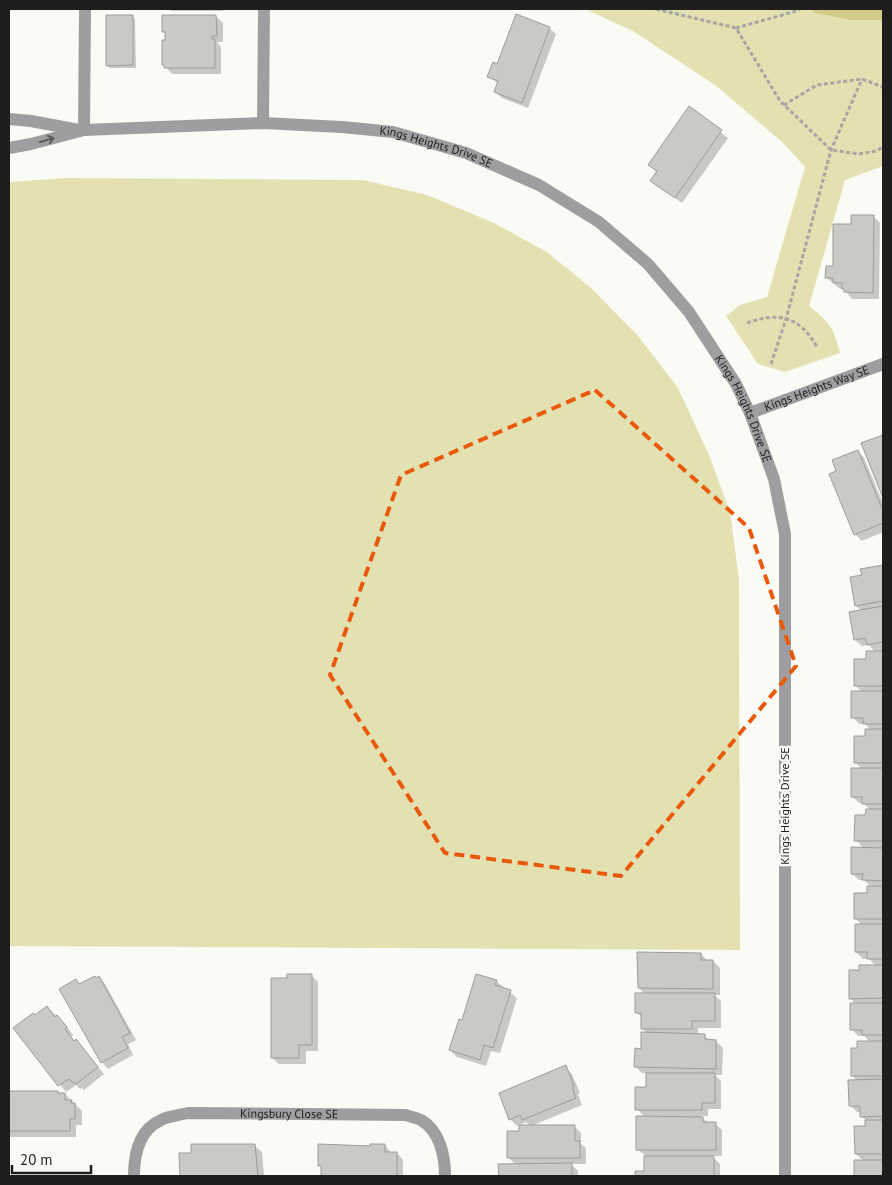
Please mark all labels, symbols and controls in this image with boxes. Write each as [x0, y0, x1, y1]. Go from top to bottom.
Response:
street label: Kings Heights Drive SE [379, 123, 495, 171]
one-way arrow [38, 135, 54, 145]
street label: Kings Heights Drive SE [712, 352, 775, 464]
street label: Kings Heights Way SE [762, 362, 871, 414]
street label: Kings Heights Drive SE [777, 747, 792, 865]
street label: Kingsbury Close SE [240, 1105, 338, 1121]
scale bar [12, 1142, 91, 1174]
text: 20 m [20, 1150, 53, 1169]

